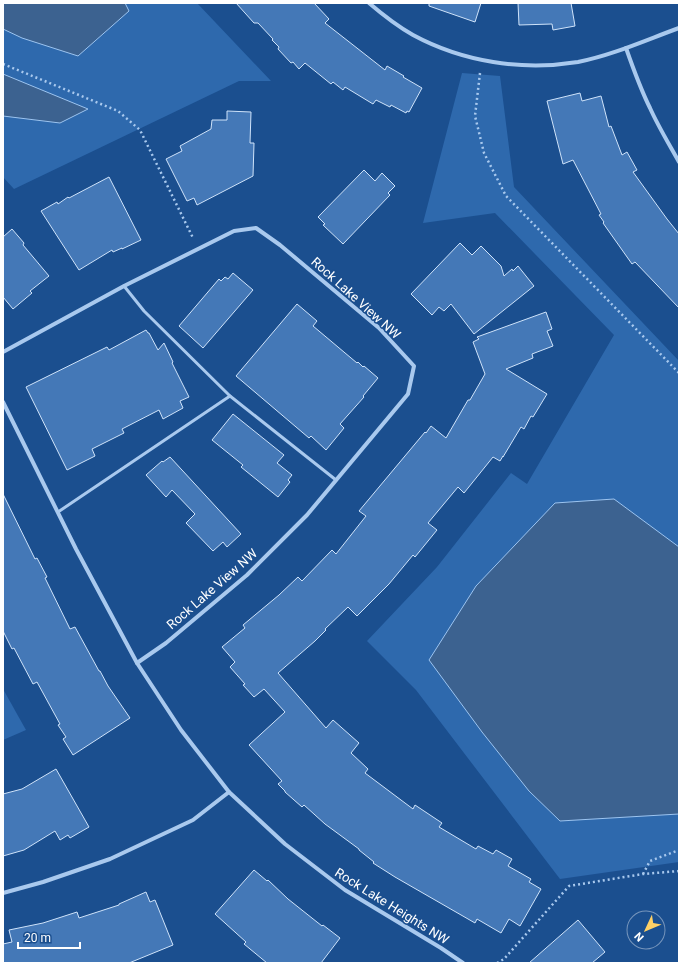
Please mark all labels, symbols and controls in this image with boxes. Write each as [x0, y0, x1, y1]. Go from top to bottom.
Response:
street label: Rock Lake View NW [308, 254, 404, 342]
street label: Rock Lake View NW [164, 545, 261, 632]
street label: Rock Lake Heights NW [332, 865, 452, 947]
north arrow [626, 910, 666, 950]
scale bar [18, 924, 80, 950]
text: N [632, 929, 647, 944]
text: 20 m [24, 931, 51, 945]

